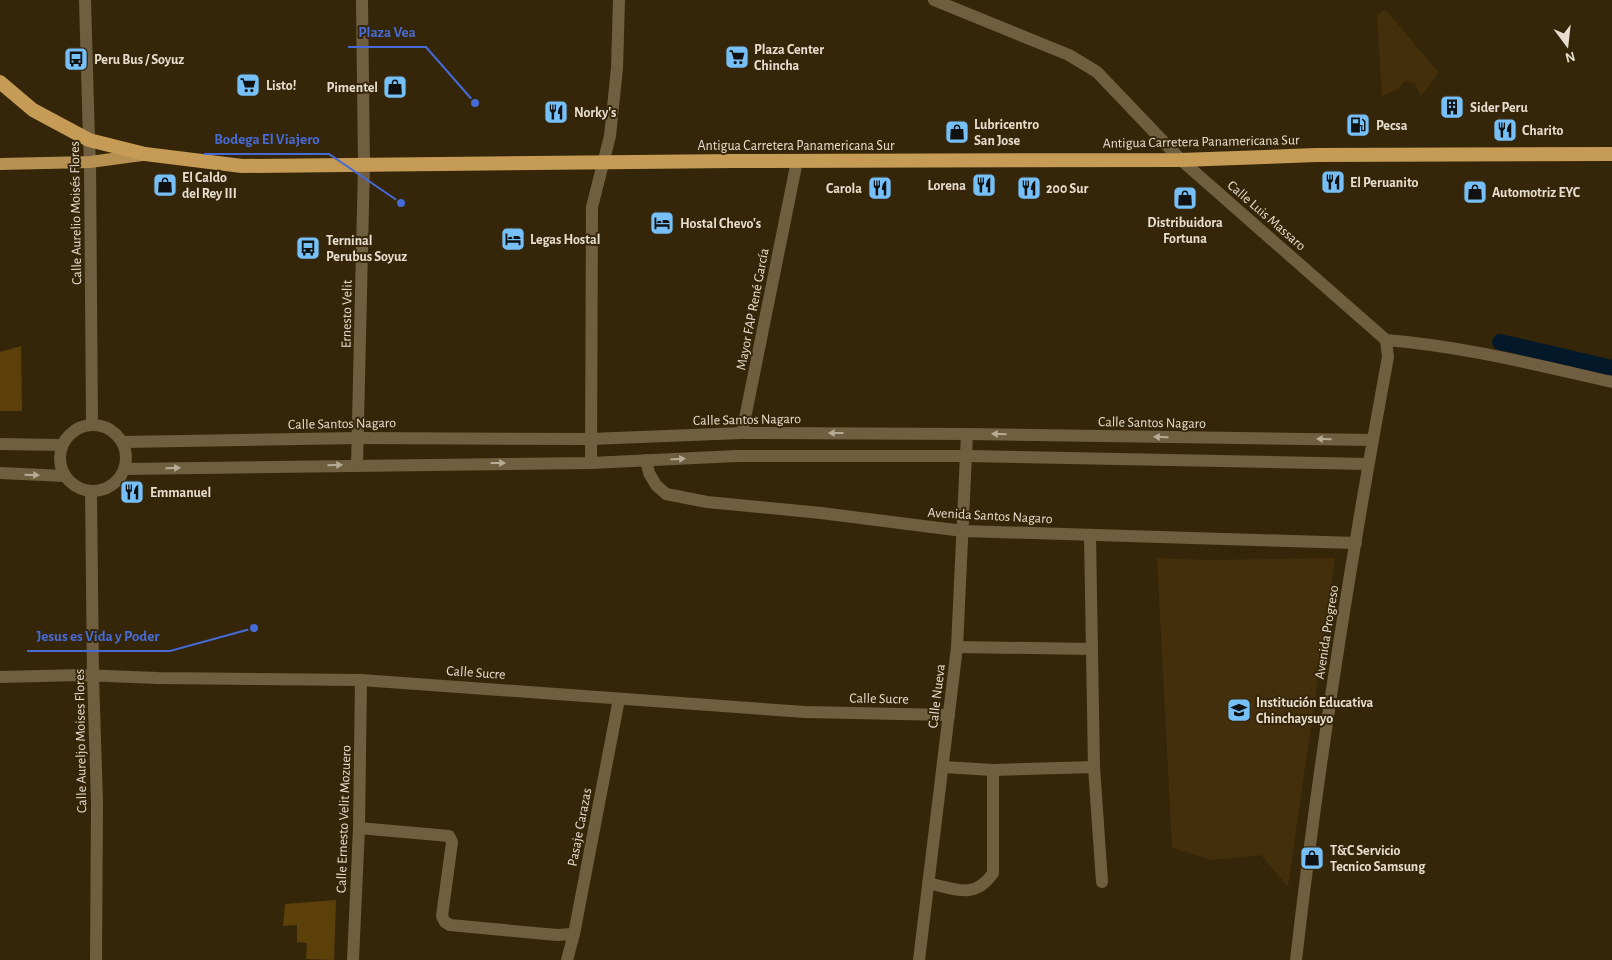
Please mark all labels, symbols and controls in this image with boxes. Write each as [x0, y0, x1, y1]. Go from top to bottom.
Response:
callout: Plaza Vea [348, 17, 426, 47]
north arrow [1542, 20, 1592, 70]
text: Plaza Vea [358, 25, 416, 40]
place label: Plaza Center Chincha [754, 43, 824, 73]
supermarket icon: Plaza Center Chincha [724, 44, 750, 70]
bus stop icon: Peru Bus / Soyuz [63, 46, 89, 72]
text: N [1564, 49, 1577, 65]
place label: Peru Bus / Soyuz [94, 53, 184, 67]
supermarket icon: Listo! [235, 72, 261, 98]
shop icon: Pimentel [382, 74, 408, 100]
place label: Listo! [266, 79, 296, 93]
place label: Pimentel [326, 81, 378, 95]
building icon: Sider Peru [1439, 94, 1465, 120]
restaurant icon: Norky's [543, 99, 569, 125]
place label: Sider Peru [1470, 101, 1528, 115]
place label: Norky's [574, 106, 616, 120]
fuel station icon: Pecsa [1345, 112, 1371, 138]
restaurant icon: Charito [1492, 117, 1518, 143]
place label: Lubricentro San Jose [974, 118, 1039, 148]
shop icon: Lubricentro San Jose [944, 119, 970, 145]
place label: Pecsa [1376, 119, 1408, 133]
callout: Bodega El Viajero [204, 124, 329, 154]
place label: Charito [1522, 124, 1564, 138]
text: Bodega El Viajero [214, 132, 320, 147]
street label: Antigua Carretera Panamericana Sur [1103, 133, 1300, 151]
street label: Antigua Carretera Panamericana Sur [698, 139, 895, 153]
street label: Calle Aurelio Moisés Flores [68, 141, 84, 285]
restaurant icon: El Peruanito [1320, 169, 1346, 195]
place label: El Caldo del Rey III [182, 171, 237, 201]
shop icon: El Caldo del Rey III [152, 172, 178, 198]
restaurant icon: Lorena [971, 172, 997, 198]
restaurant icon: Carola [867, 175, 893, 201]
restaurant icon: 200 Sur [1016, 175, 1042, 201]
place label: El Peruanito [1350, 176, 1419, 190]
street label: Calle Luis Massaro [1225, 178, 1308, 253]
place label: Lorena [928, 179, 966, 193]
shop icon: Automotriz EYC [1462, 179, 1488, 205]
place label: Carola [826, 182, 862, 196]
place label: 200 Sur [1046, 182, 1088, 196]
shop icon: Distribuidora Fortuna [1172, 185, 1198, 211]
place label: Automotriz EYC [1492, 186, 1581, 200]
hotel icon: Hostal Chevo's [649, 210, 675, 236]
place label: Distribuidora Fortuna [1147, 216, 1223, 246]
place label: Hostal Chevo's [680, 217, 761, 231]
hotel icon: Legas Hostal [500, 226, 526, 252]
place label: Legas Hostal [530, 233, 600, 247]
place label: Terninal Perubus Soyuz [326, 234, 407, 264]
bus stop icon: Terninal Perubus Soyuz [295, 235, 321, 261]
street label: Mayor FAP René García [734, 246, 772, 371]
street label: Ernesto Velit [339, 279, 355, 348]
street label: Calle Santos Nagaro [693, 412, 801, 428]
street label: Calle Santos Nagaro [1098, 415, 1206, 431]
street label: Calle Santos Nagaro [288, 416, 396, 432]
one-way arrow [828, 429, 844, 437]
one-way arrow [990, 430, 1006, 438]
one-way arrow [1153, 433, 1169, 441]
one-way arrow [1315, 435, 1331, 443]
one-way arrow [670, 454, 686, 462]
one-way arrow [490, 459, 506, 467]
one-way arrow [327, 461, 343, 469]
one-way arrow [165, 464, 181, 472]
one-way arrow [25, 471, 41, 479]
restaurant icon: Emmanuel [119, 479, 145, 505]
place label: Emmanuel [150, 486, 211, 500]
street label: Avenida Santos Nagaro [927, 506, 1053, 526]
street label: Avenida Progreso [1313, 584, 1341, 680]
callout: Jesus es Vida y Poder [27, 621, 170, 651]
text: Jesus es Vida y Poder [36, 629, 160, 644]
street label: Calle Nueva [926, 663, 948, 729]
street label: Calle Sucre [446, 664, 506, 682]
street label: Calle Aureljo Moises Flores [73, 669, 89, 813]
street label: Calle Sucre [849, 691, 909, 707]
place label: Institución Educativa Chinchaysuyo [1256, 696, 1374, 726]
school or university icon: Institución Educativa Chinchaysuyo [1226, 697, 1252, 723]
street label: Calle Ernesto Velit Mozuero [334, 745, 354, 893]
street label: Pasaje Carazas [566, 787, 594, 867]
place label: T&C Servicio Tecnico Samsung [1330, 844, 1426, 874]
shop icon: T&C Servicio Tecnico Samsung [1299, 845, 1325, 871]

